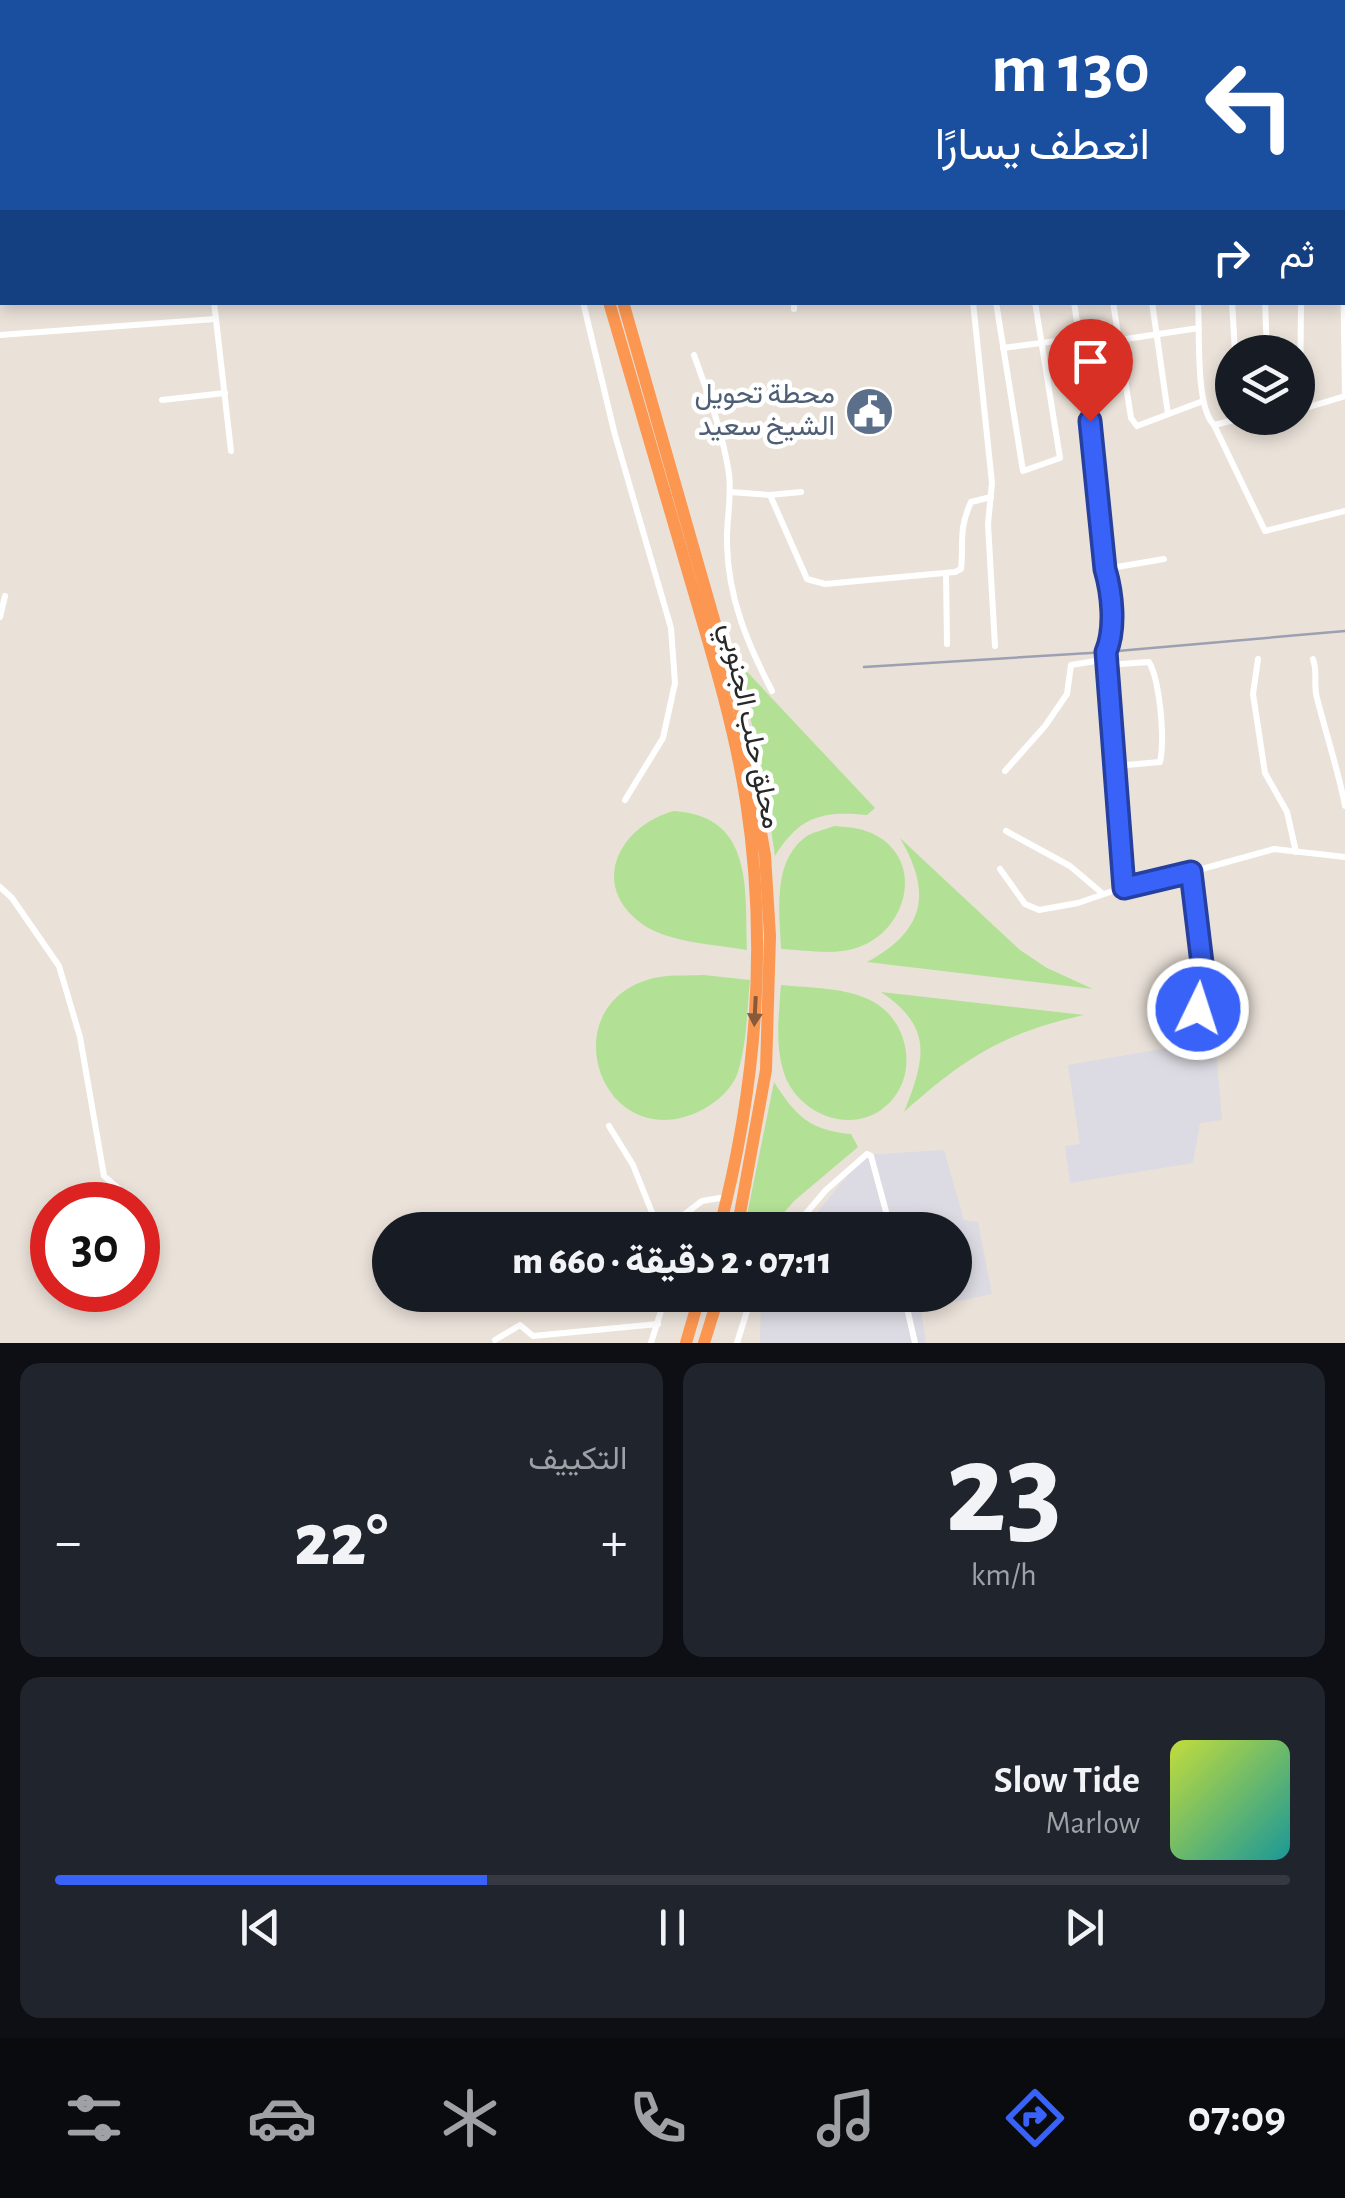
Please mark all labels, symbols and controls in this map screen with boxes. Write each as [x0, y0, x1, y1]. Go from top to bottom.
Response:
text: 130 m [991, 35, 1150, 105]
icon: left [1185, 40, 1315, 170]
text: انعطف يسارًا [935, 123, 1150, 168]
icon: right [1204, 230, 1259, 285]
text: ثم [1279, 237, 1315, 275]
pin [1048, 319, 1133, 422]
icon: arrive [1063, 334, 1118, 389]
map controls [1215, 335, 1315, 435]
button: layers [1215, 335, 1315, 435]
place label: محطة تحويل الشيخ سعيد [694, 381, 835, 445]
public building icon: محطة تحويل الشيخ سعيد [844, 385, 896, 437]
street label: محلق حلب الجنوبي [708, 621, 785, 833]
position arrow [1146, 957, 1250, 1061]
one-way arrow [747, 995, 763, 1027]
speed limit sign: 30 [30, 1182, 160, 1312]
text: 07:11 · 2 دقيقة · 660 m [512, 1243, 832, 1281]
text: 23 [945, 1426, 1062, 1556]
text: التكييف [528, 1443, 628, 1475]
text: 22° [294, 1504, 388, 1579]
text: − [55, 1515, 81, 1570]
text: + [601, 1515, 627, 1570]
text: km/h [971, 1559, 1037, 1591]
text: Slow Tide [994, 1762, 1140, 1800]
text: Marlow [1046, 1807, 1140, 1839]
icon: previous [233, 1900, 288, 1955]
icon: pause [645, 1900, 700, 1955]
icon: next [1057, 1900, 1112, 1955]
icon: filters [59, 2083, 129, 2153]
icon: car [247, 2083, 317, 2153]
icon: climate [435, 2083, 505, 2153]
icon: phone [623, 2083, 693, 2153]
icon: music [811, 2083, 881, 2153]
icon: directions [1000, 2083, 1070, 2153]
text: 07:09 [1188, 2095, 1286, 2140]

